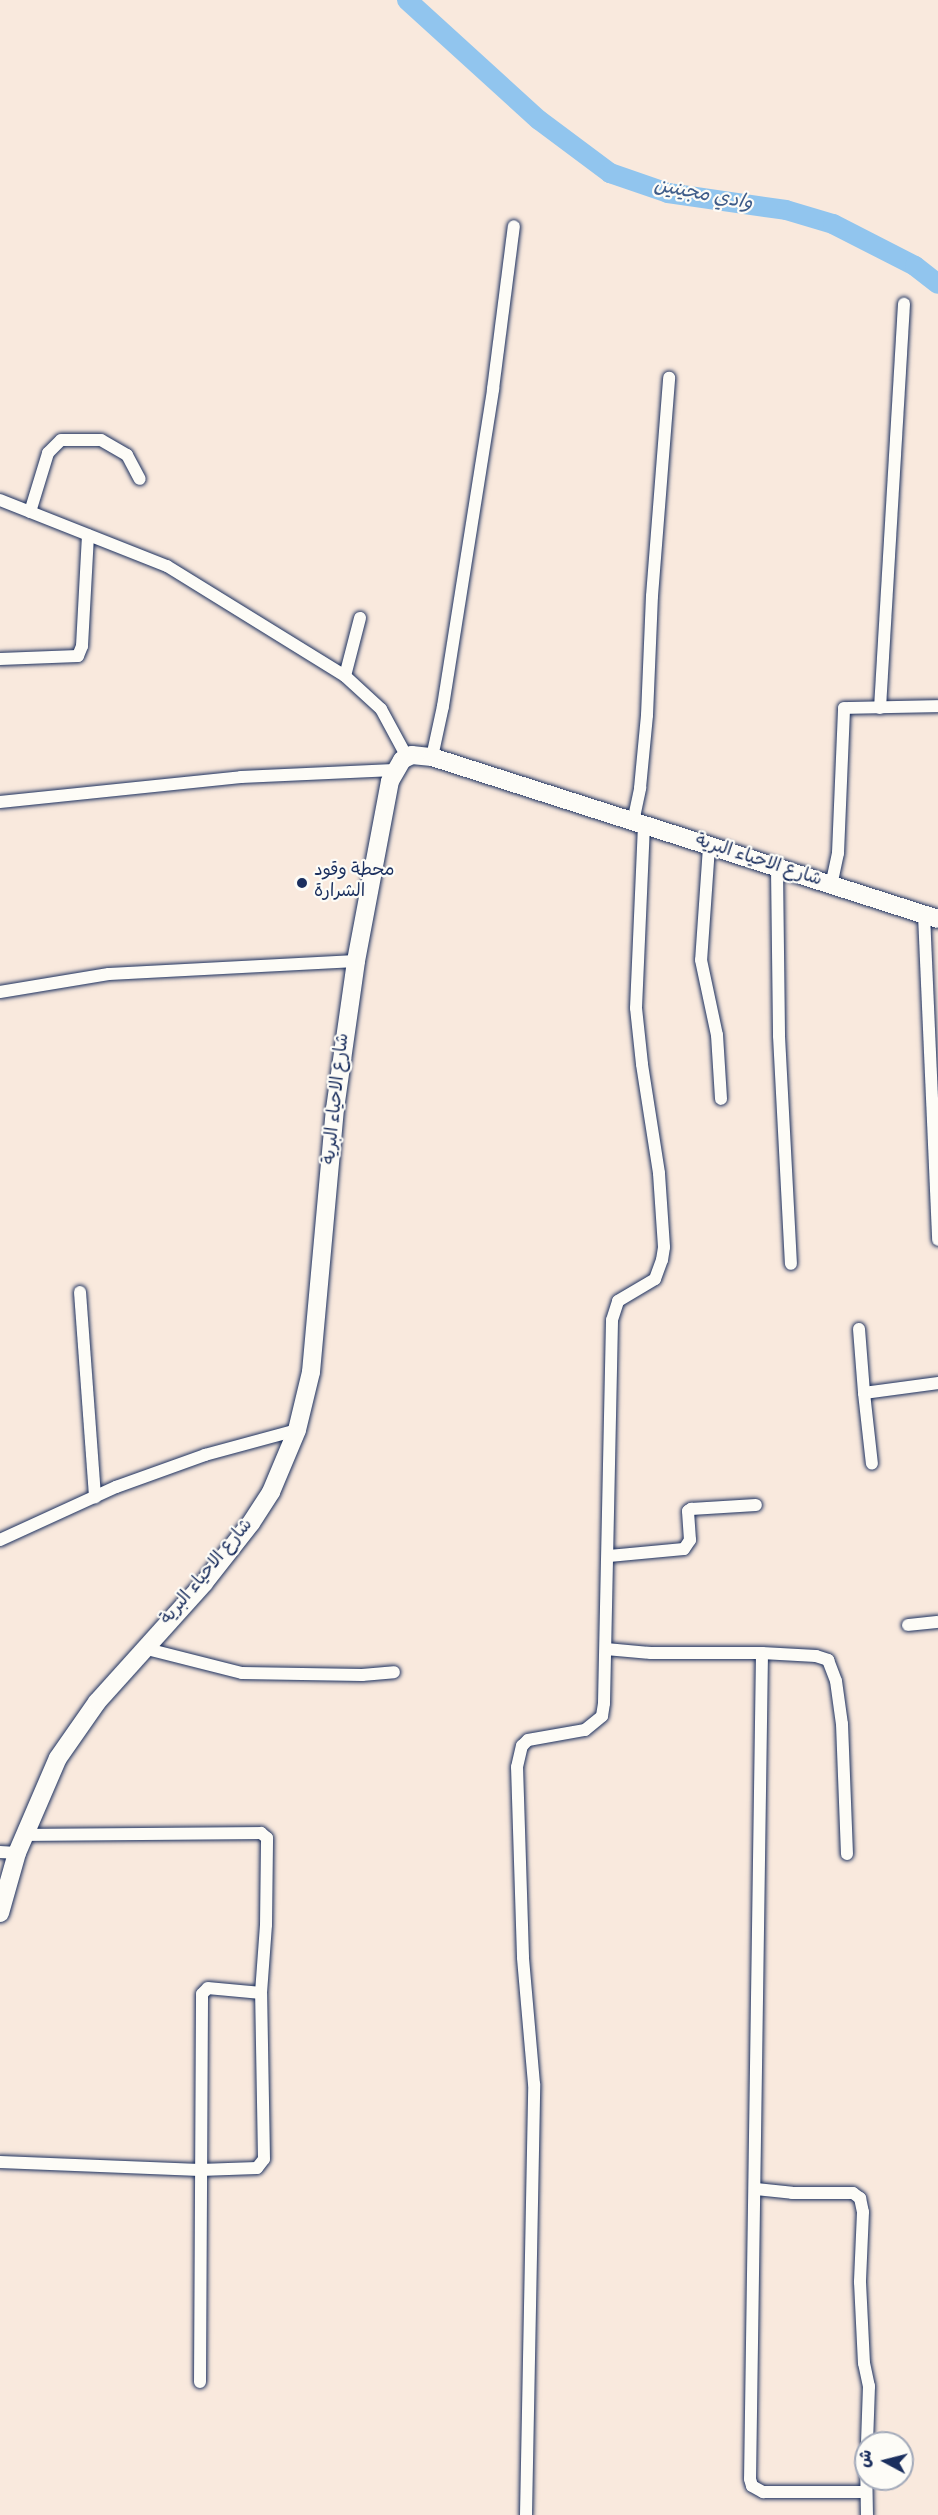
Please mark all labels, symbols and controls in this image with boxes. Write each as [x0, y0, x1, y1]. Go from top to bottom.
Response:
water label: وادي مجينين [652, 175, 754, 217]
street label: شارع الاحياء البرية [692, 831, 824, 893]
place label: محطة وقود الشرارة [314, 862, 395, 904]
marker: محطة وقود الشرارة [295, 876, 309, 890]
street label: شارع الاحياء البرية [320, 1032, 356, 1166]
street label: شارع الاحياء البرية [157, 1516, 259, 1630]
north arrow [854, 2431, 914, 2491]
text: ش [857, 2449, 878, 2469]

